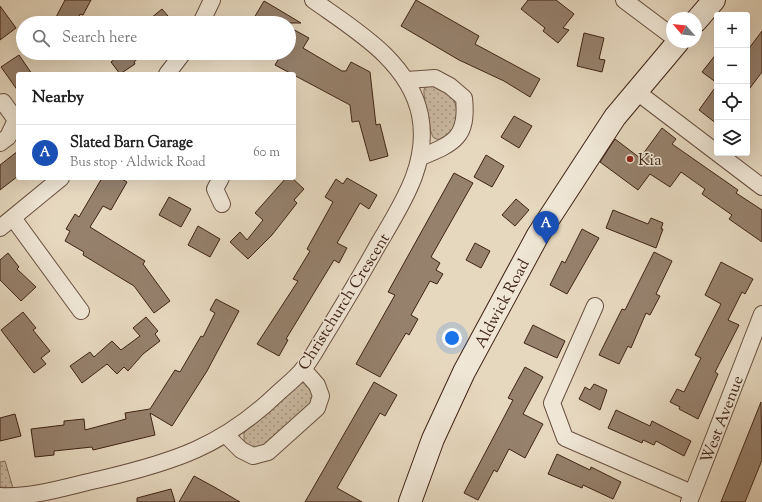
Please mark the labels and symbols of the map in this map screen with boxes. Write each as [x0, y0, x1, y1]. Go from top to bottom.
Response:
north arrow [666, 12, 702, 48]
place label: Kia [638, 150, 662, 173]
marker: Kia [625, 154, 635, 164]
pin: A [533, 211, 559, 244]
street label: Christchurch Crescent [294, 229, 397, 375]
street label: Aldwick Road [470, 256, 536, 353]
your location [442, 328, 462, 348]
street label: West Avenue [696, 373, 751, 467]

